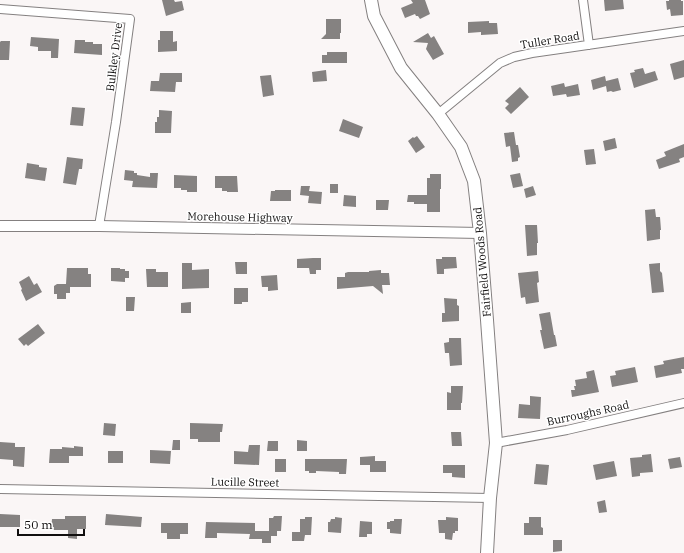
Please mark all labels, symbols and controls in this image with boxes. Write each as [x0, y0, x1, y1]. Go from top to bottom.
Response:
street label: Bulkley Drive [103, 22, 125, 92]
street label: Tuller Road [519, 28, 581, 52]
street label: Fairfield Woods Road [470, 206, 494, 317]
street label: Morehouse Highway [187, 209, 293, 225]
street label: Burroughs Road [546, 397, 631, 429]
street label: Lucille Street [211, 474, 279, 490]
scale bar [18, 511, 84, 537]
text: 50 m [24, 517, 53, 532]

